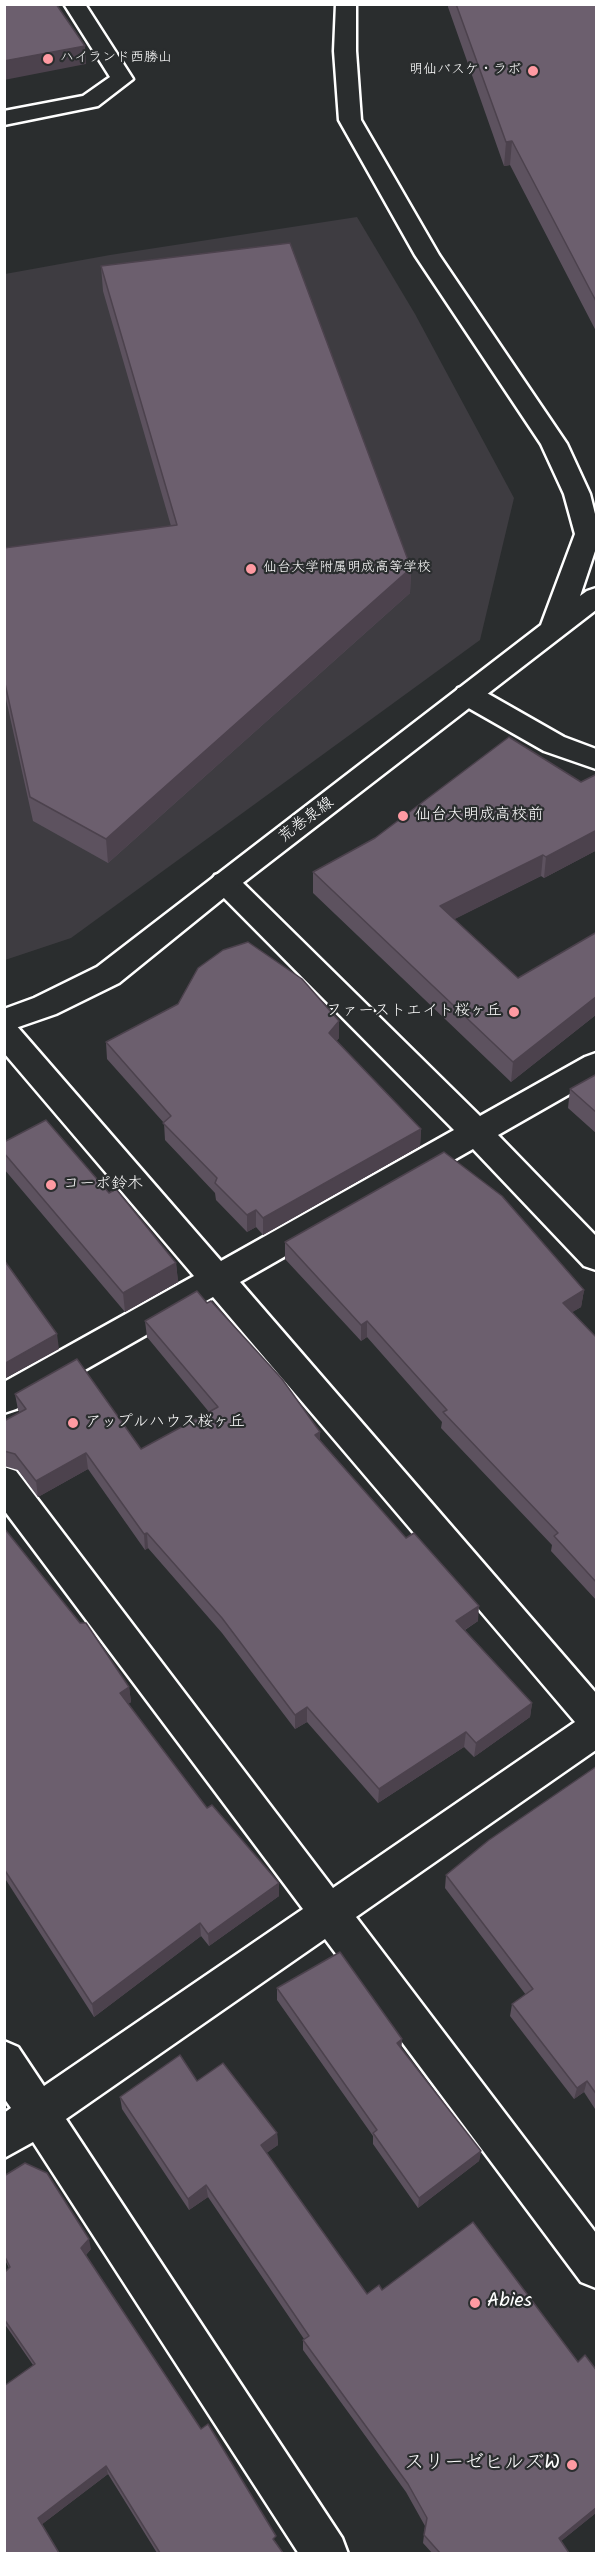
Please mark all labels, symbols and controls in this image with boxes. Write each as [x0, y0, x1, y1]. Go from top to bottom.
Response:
place label: ハイランド西勝山 [60, 51, 172, 67]
marker: ハイランド西勝山 [41, 52, 55, 66]
place label: 明仙バスケ・ラボ [409, 63, 521, 79]
marker: 明仙バスケ・ラボ [526, 64, 540, 78]
place label: 仙台大学附属明成高等学校 [263, 561, 431, 577]
marker: 仙台大学附属明成高等学校 [244, 562, 258, 576]
street label: 荒巻泉線 [276, 794, 338, 848]
place label: 仙台大明成高校前 [415, 806, 543, 826]
marker: 仙台大明成高校前 [396, 809, 410, 823]
place label: ファーストエイト桜ヶ丘 [326, 1002, 502, 1022]
marker: ファーストエイト桜ヶ丘 [507, 1005, 521, 1019]
place label: コーポ鈴木 [63, 1175, 143, 1195]
marker: コーポ鈴木 [44, 1178, 58, 1192]
place label: アップルハウス桜ヶ丘 [85, 1413, 245, 1433]
marker: アップルハウス桜ヶ丘 [66, 1416, 80, 1430]
place label: Abies [487, 2291, 532, 2315]
marker: Abies [468, 2296, 482, 2310]
place label: スリーゼヒルズW [404, 2453, 560, 2477]
marker: スリーゼヒルズW [565, 2458, 579, 2472]

